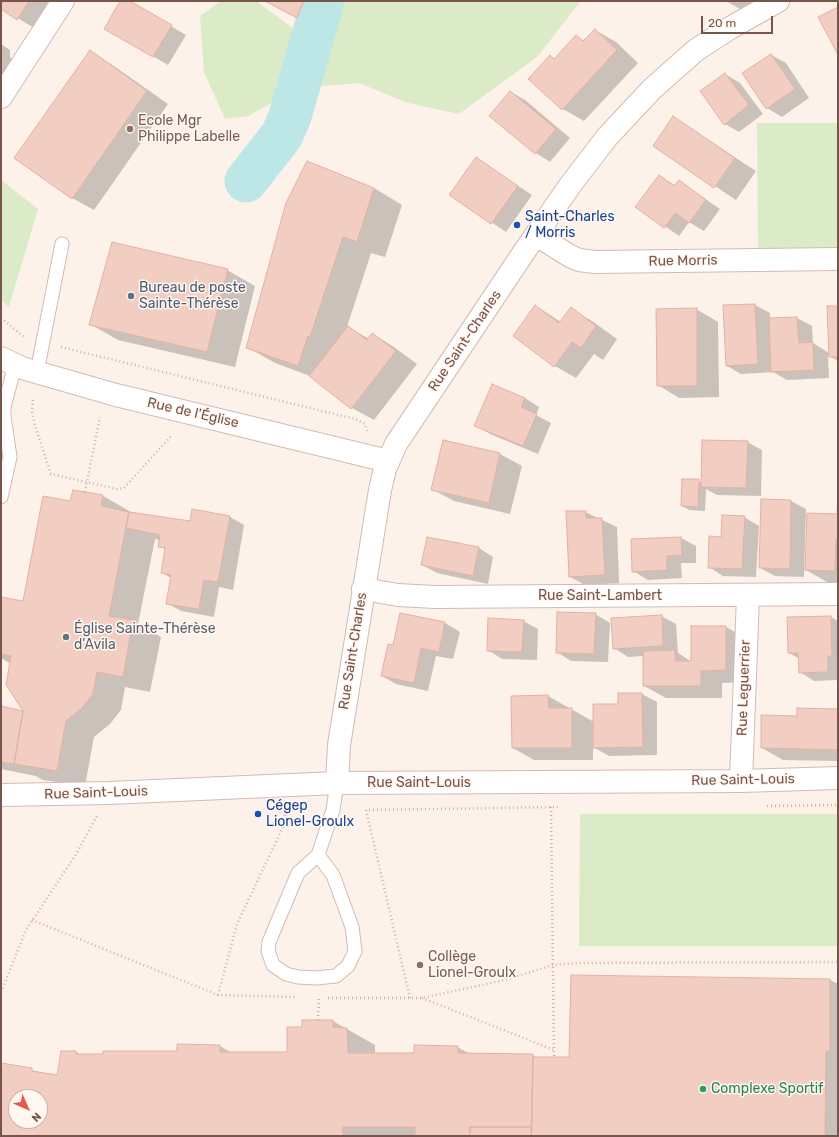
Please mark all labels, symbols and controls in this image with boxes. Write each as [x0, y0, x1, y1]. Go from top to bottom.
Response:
scale bar [703, 8, 775, 34]
text: 20 m [708, 16, 736, 30]
place label: Ecole Mgr Philippe Labelle [138, 113, 240, 146]
marker: Ecole Mgr Philippe Labelle [125, 124, 135, 134]
place label: Saint-Charles / Morris [525, 209, 615, 242]
marker: Saint-Charles / Morris [512, 220, 522, 230]
street label: Rue Morris [648, 252, 718, 270]
place label: Bureau de poste Sainte-Thérèse [139, 280, 246, 312]
street label: Rue Saint-Charles [425, 287, 505, 395]
marker: Bureau de poste Sainte-Thérèse [126, 291, 136, 301]
street label: Rue de l'Église [146, 394, 240, 432]
street label: Rue Saint-Lambert [538, 588, 662, 604]
street label: Rue Saint-Charles [335, 591, 371, 711]
place label: Église Sainte-Thérèse d'Avila [74, 621, 216, 654]
marker: Église Sainte-Thérèse d'Avila [61, 632, 71, 642]
street label: Rue Leguerrier [734, 640, 754, 736]
street label: Rue Saint-Louis [691, 771, 795, 789]
street label: Rue Saint-Louis [367, 775, 471, 791]
street label: Rue Saint-Louis [44, 783, 148, 803]
place label: Cégep Lionel-Groulx [266, 798, 354, 830]
marker: Cégep Lionel-Groulx [253, 809, 263, 819]
place label: Collège Lionel-Groulx [428, 949, 516, 982]
marker: Collège Lionel-Groulx [415, 960, 425, 970]
place label: Complexe Sportif [711, 1081, 824, 1097]
marker: Complexe Sportif [698, 1084, 708, 1094]
north arrow [8, 1089, 48, 1129]
text: N [29, 1110, 44, 1125]

